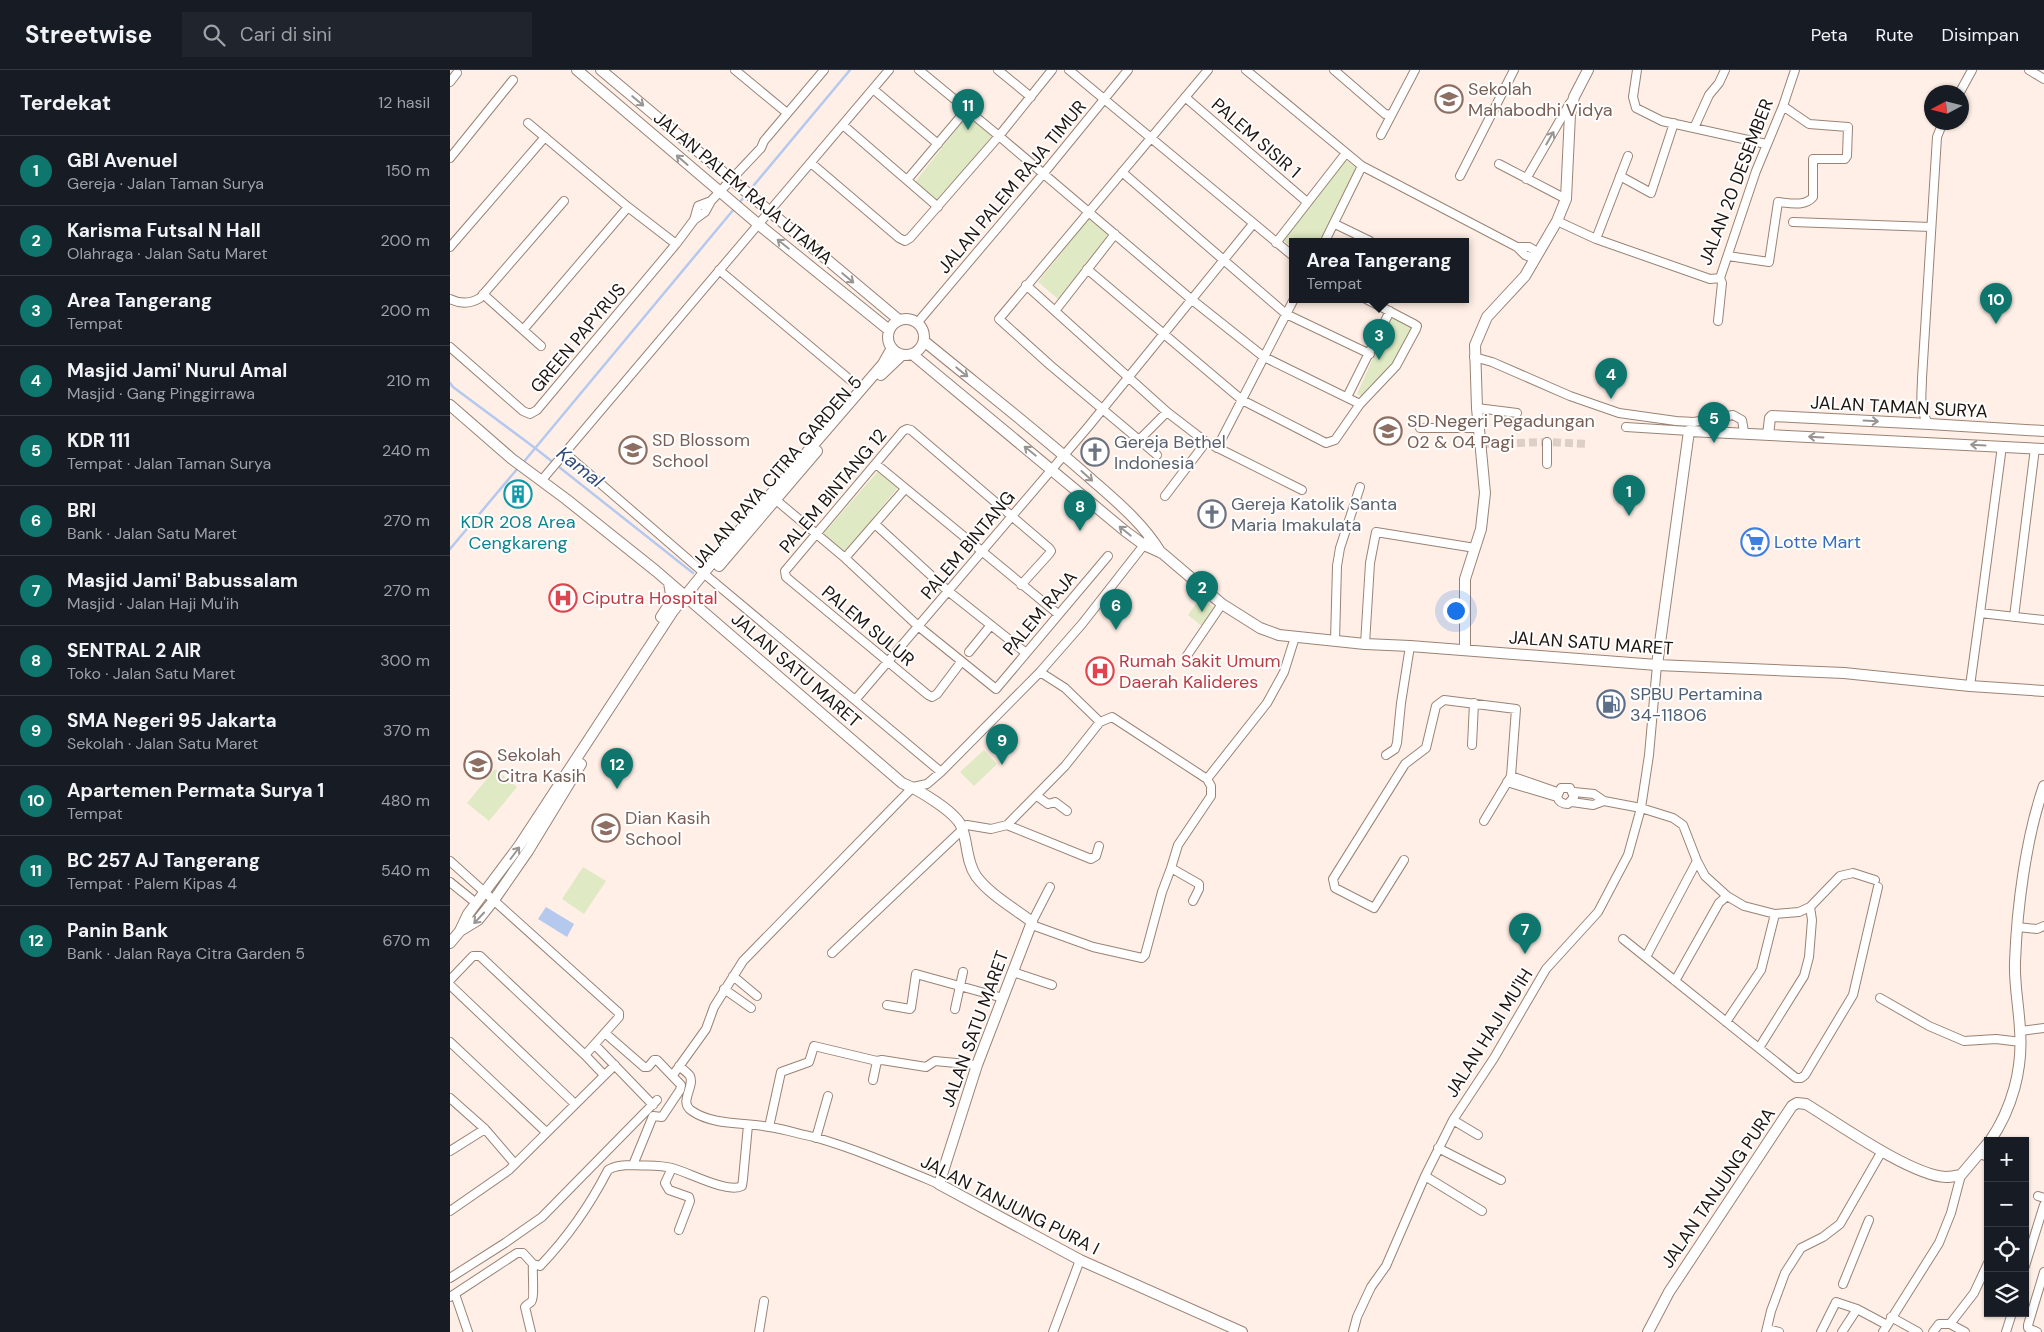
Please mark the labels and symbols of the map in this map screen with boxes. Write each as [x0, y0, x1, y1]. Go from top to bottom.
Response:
place label: Sekolah Mahabodhi Vidya [1468, 77, 1613, 122]
school or university icon: Sekolah Mahabodhi Vidya [1434, 84, 1464, 114]
north arrow [1924, 85, 1969, 130]
pin: 11 [952, 89, 984, 130]
street label: PALEM SISIR 1 [1206, 93, 1306, 183]
street label: JALAN PALEM RAJA TIMUR [932, 95, 1092, 279]
street label: JALAN 20 DESEMBER [1693, 95, 1779, 269]
one-way arrow [631, 96, 644, 107]
street label: JALAN PALEM RAJA UTAMA [648, 106, 838, 270]
one-way arrow [1545, 130, 1555, 145]
one-way arrow [676, 155, 689, 166]
one-way arrow [777, 239, 790, 250]
one-way arrow [841, 272, 854, 283]
street label: GREEN PAPYRUS [525, 278, 631, 398]
pin: 10 [1980, 283, 2012, 324]
pin: 3 [1363, 319, 1395, 360]
pin: 4 [1595, 358, 1627, 399]
one-way arrow [955, 366, 968, 377]
street label: JALAN RAYA CITRA GARDEN 5 [687, 371, 867, 573]
street label: JALAN TAMAN SURYA [1810, 390, 1988, 424]
pin: 5 [1698, 402, 1730, 443]
place label: SD Negeri Pegadungan 02 & 04 Pagi [1407, 409, 1595, 454]
school or university icon: SD Negeri Pegadungan 02 & 04 Pagi [1373, 416, 1403, 446]
one-way arrow [1863, 417, 1879, 426]
street label: PALEM BINTANG 12 [774, 424, 892, 558]
place label: SD Blossom School [652, 428, 750, 473]
place label: Gereja Bethel Indonesia [1114, 430, 1226, 475]
one-way arrow [1808, 433, 1824, 442]
school or university icon: SD Blossom School [618, 435, 648, 465]
church icon: Gereja Bethel Indonesia [1080, 437, 1110, 467]
one-way arrow [1970, 440, 1986, 449]
water label: Kamal [552, 441, 609, 494]
one-way arrow [1024, 445, 1037, 456]
one-way arrow [1081, 470, 1094, 482]
pin: 1 [1613, 475, 1645, 516]
building icon: KDR 208 Area Cengkareng [503, 479, 533, 509]
street label: PALEM BINTANG [916, 486, 1020, 604]
pin: 8 [1064, 490, 1096, 531]
place label: Gereja Katolik Santa Maria Imakulata [1231, 492, 1397, 537]
church icon: Gereja Katolik Santa Maria Imakulata [1197, 499, 1227, 529]
place label: KDR 208 Area Cengkareng [461, 510, 575, 555]
one-way arrow [1119, 525, 1132, 536]
supermarket icon: Lotte Mart [1740, 527, 1770, 557]
place label: Lotte Mart [1774, 530, 1861, 554]
street label: PALEM RAJA [998, 566, 1082, 660]
pin: 2 [1186, 571, 1218, 612]
street label: PALEM SULUR [817, 580, 919, 672]
hospital icon: Ciputra Hospital [548, 583, 578, 613]
place label: Ciputra Hospital [582, 586, 718, 610]
pin: 6 [1100, 589, 1132, 630]
your location [1443, 598, 1469, 624]
street label: JALAN SATU MARET [726, 607, 866, 733]
street label: JALAN SATU MARET [1508, 625, 1674, 661]
place label: Rumah Sakit Umum Daerah Kalideres [1119, 649, 1281, 694]
hospital icon: Rumah Sakit Umum Daerah Kalideres [1085, 656, 1115, 686]
place label: SPBU Pertamina 34-11806 [1630, 682, 1762, 727]
fuel station icon: SPBU Pertamina 34-11806 [1596, 689, 1626, 719]
pin: 9 [986, 724, 1018, 765]
place label: Sekolah Citra Kasih [497, 743, 586, 788]
pin: 12 [601, 748, 633, 789]
school or university icon: Sekolah Citra Kasih [463, 750, 493, 780]
place label: Dian Kasih School [625, 806, 710, 851]
school or university icon: Dian Kasih School [591, 813, 621, 843]
one-way arrow [509, 846, 520, 860]
one-way arrow [473, 912, 485, 924]
pin: 7 [1509, 913, 1541, 954]
street label: JALAN SATU MARET [936, 947, 1014, 1111]
street label: JALAN HAJI MU'IH [1440, 964, 1538, 1102]
street label: JALAN TANJUNG PURA [1655, 1103, 1781, 1273]
street label: JALAN TANJUNG PURA I [916, 1149, 1104, 1261]

